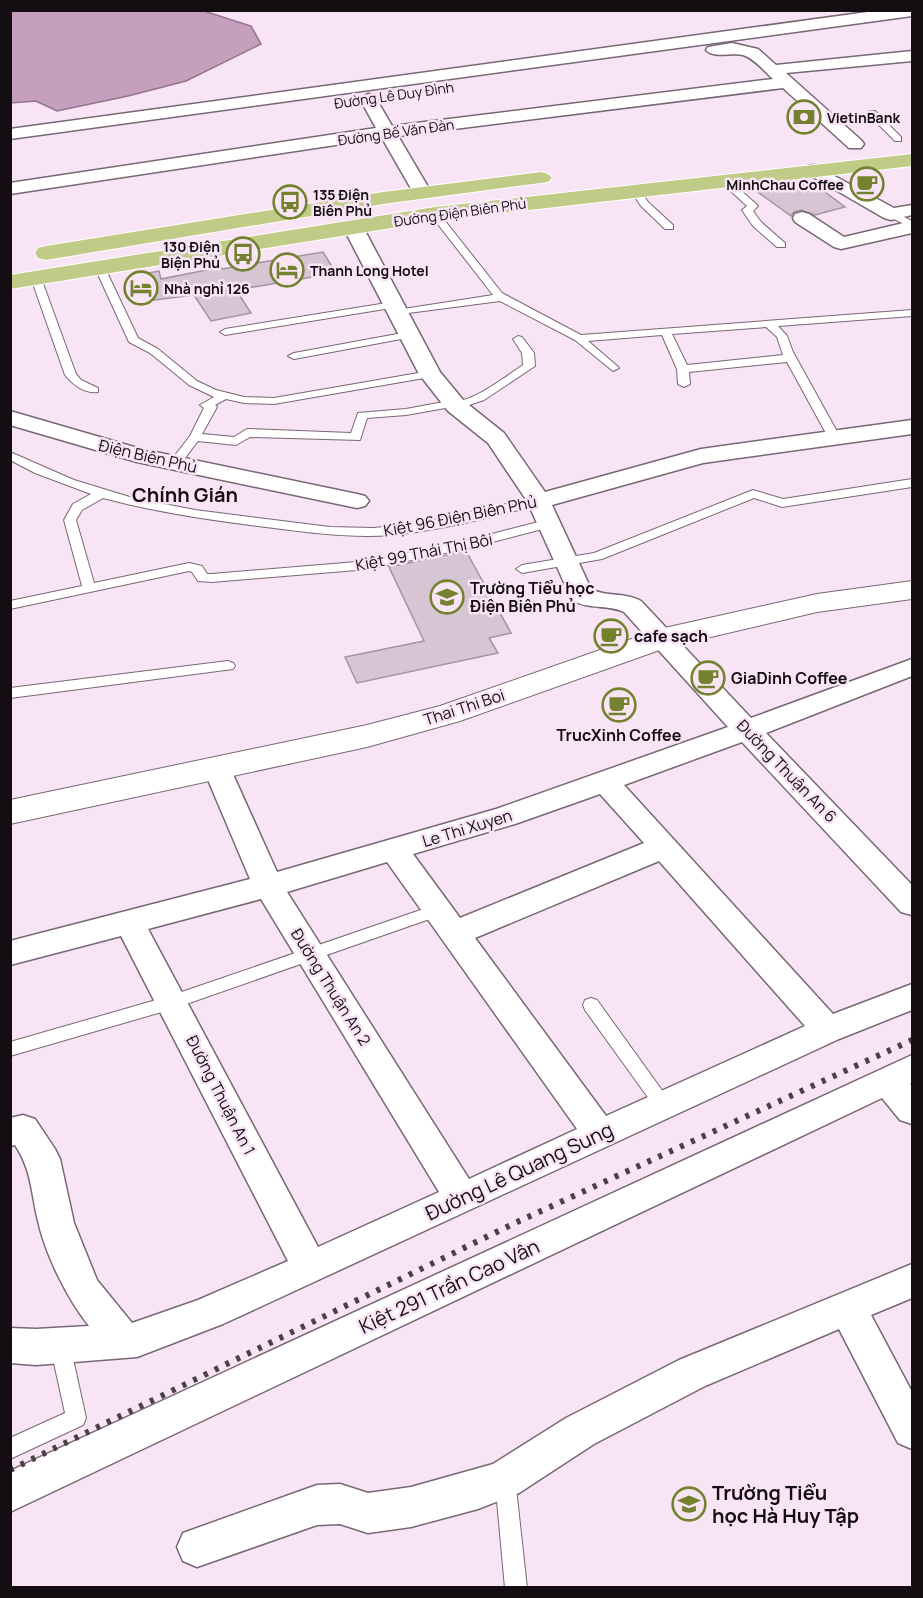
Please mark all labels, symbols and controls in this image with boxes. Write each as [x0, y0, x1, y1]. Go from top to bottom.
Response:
street label: Đường Lê Duy Đình [333, 77, 455, 113]
bank icon: VietinBank [786, 99, 822, 135]
place label: VietinBank [827, 108, 900, 127]
street label: Đường Bế Văn Đàn [337, 114, 455, 150]
cafe icon: MinhChau Coffee [849, 166, 885, 202]
place label: MinhChau Coffee [726, 175, 844, 194]
bus stop icon: 135 Điện Biên Phủ [272, 184, 308, 220]
place label: 135 Điện Biên Phủ [313, 185, 372, 220]
street label: Đường Điện Biên Phủ [393, 193, 527, 231]
bus stop icon: 130 Điện Biện Phủ [225, 236, 261, 272]
place label: 130 Điện Biện Phủ [161, 237, 220, 272]
hotel icon: Thanh Long Hotel [269, 252, 305, 288]
place label: Thanh Long Hotel [310, 261, 429, 280]
hotel icon: Nhà nghỉ 126 [123, 270, 159, 306]
place label: Nhà nghỉ 126 [164, 279, 250, 298]
street label: Điện Biên Phủ [97, 434, 199, 478]
district label: Chính Gián [132, 481, 238, 508]
street label: Kiệt 96 Điện Biên Phủ [382, 490, 538, 542]
street label: Kiệt 99 Thái Thị Bôi [354, 528, 494, 576]
place label: Trường Tiểu học Điện Biên Phủ [470, 577, 594, 617]
school or university icon: Trường Tiểu học Điện Biên Phủ [429, 579, 465, 615]
cafe icon: cafe sạch [593, 618, 629, 654]
place label: cafe sạch [634, 625, 708, 647]
cafe icon: GiaDinh Coffee [690, 660, 726, 696]
place label: GiaDinh Coffee [731, 667, 848, 689]
street label: Thai Thi Boi [421, 684, 507, 730]
cafe icon: TrucXinh Coffee [601, 687, 637, 723]
street label: Đường Thuận An 6 [732, 715, 842, 827]
place label: TrucXinh Coffee [557, 724, 682, 746]
street label: Le Thi Xuyen [419, 804, 515, 852]
street label: Đường Thuận An 2 [286, 924, 376, 1050]
street label: Đường Thuận An 1 [181, 1032, 261, 1158]
street label: Đường Lê Quang Sung [421, 1116, 617, 1226]
street label: Kiệt 291 Trần Cao Vân [354, 1232, 544, 1340]
place label: Trường Tiểu học Hà Huy Tập [712, 1479, 859, 1529]
school or university icon: Trường Tiểu học Hà Huy Tập [671, 1486, 707, 1522]

